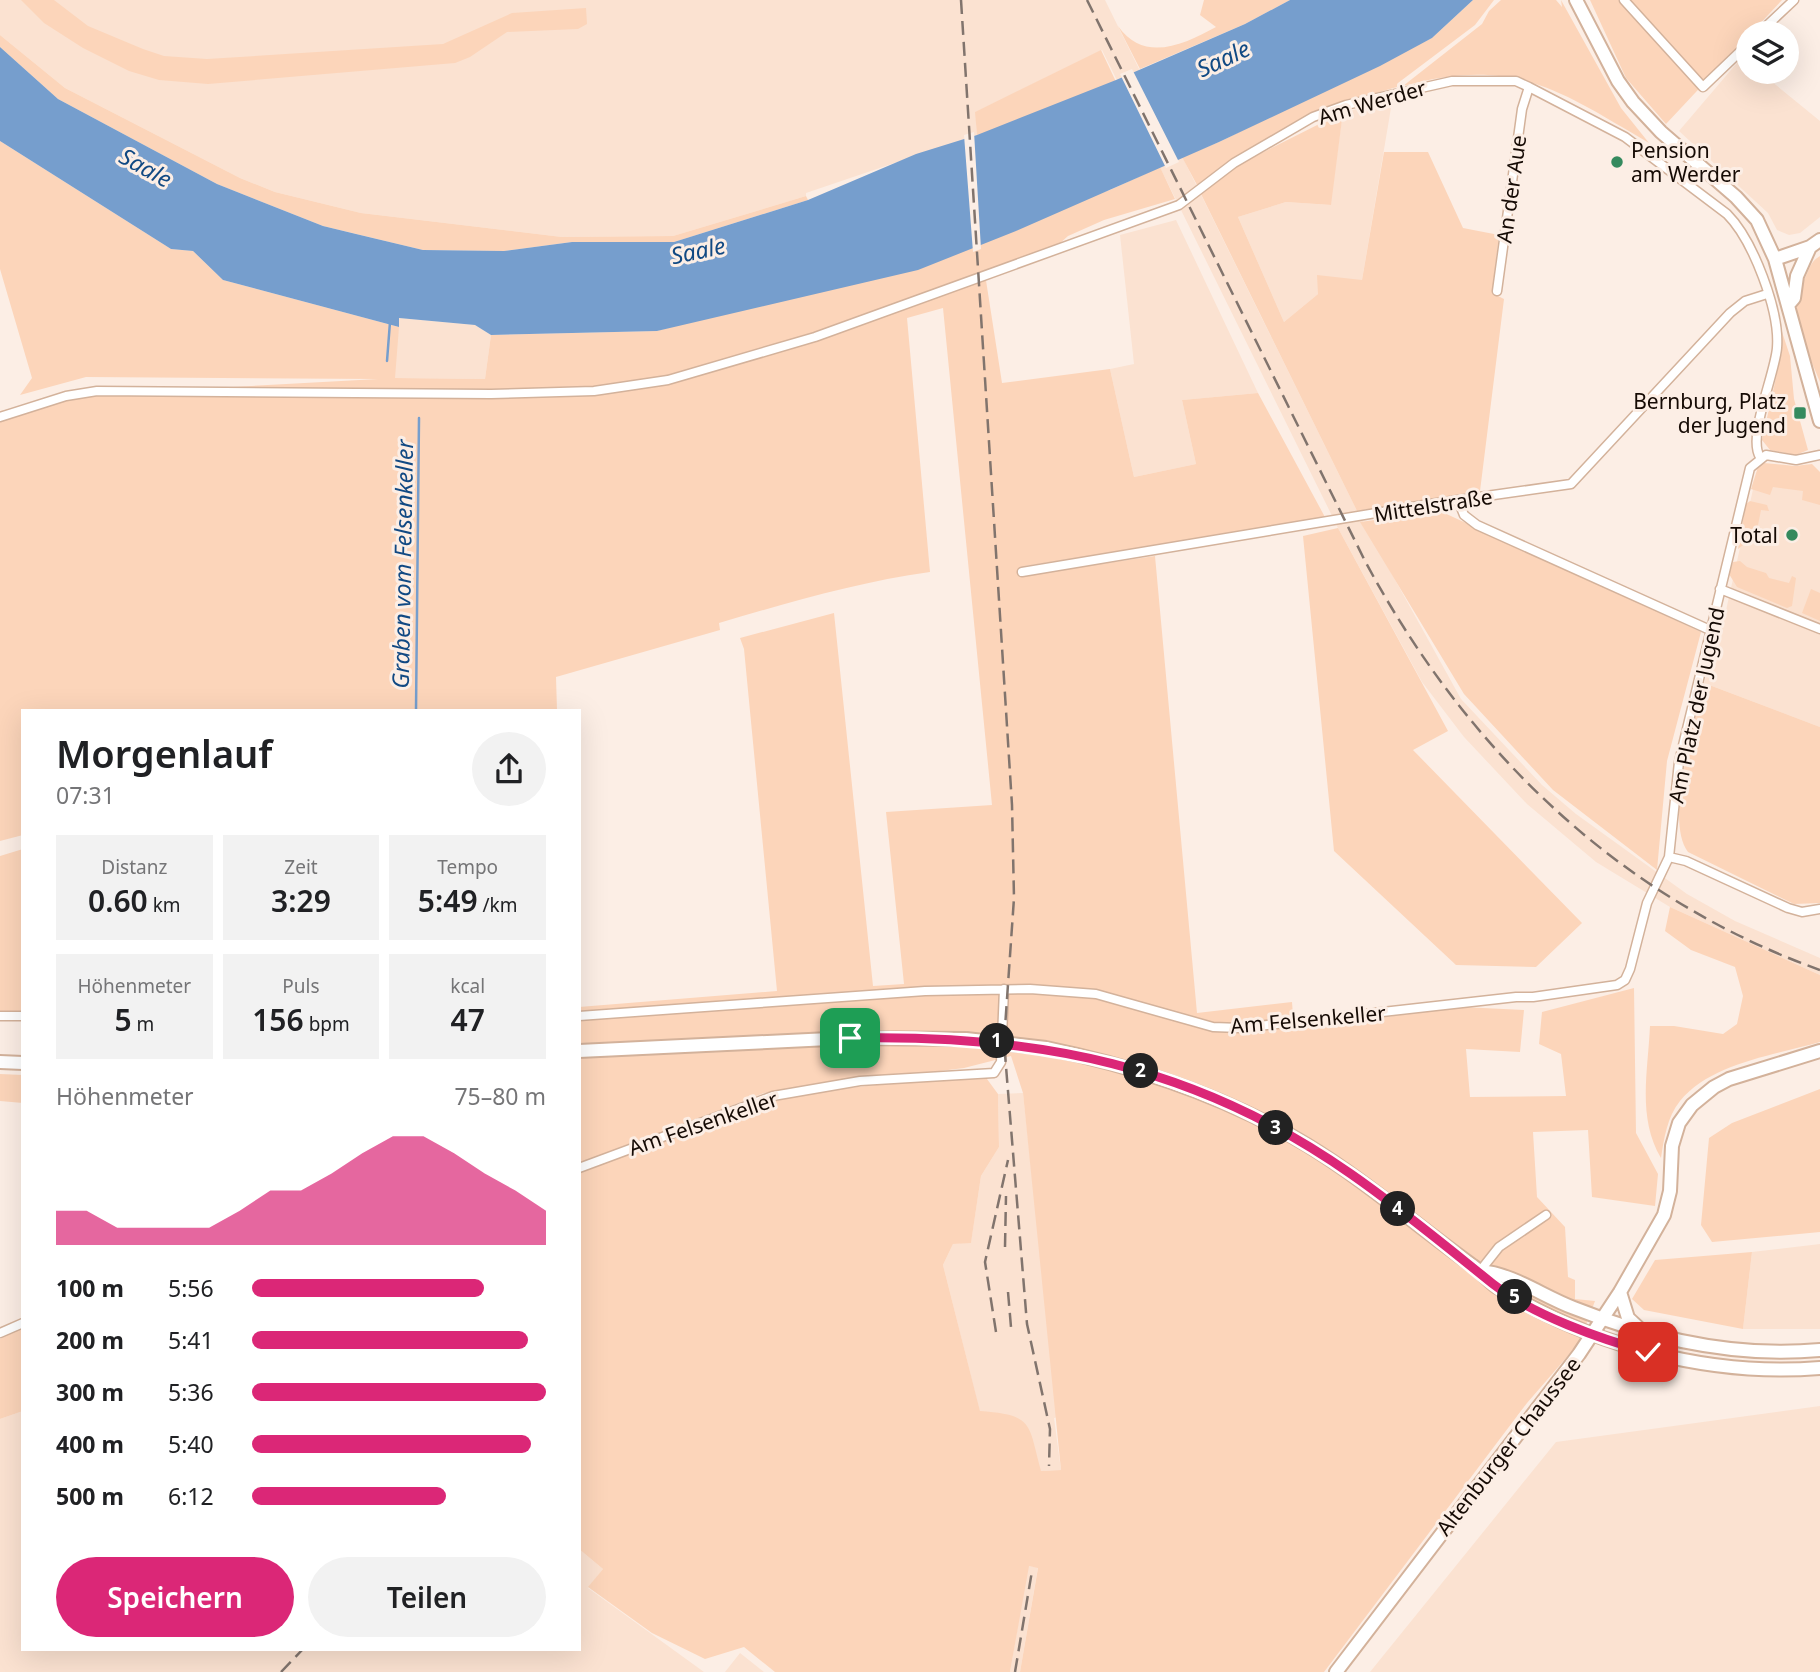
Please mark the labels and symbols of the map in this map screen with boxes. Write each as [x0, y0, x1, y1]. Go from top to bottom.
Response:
water label: Saale [1191, 32, 1255, 84]
street label: Am Werder [1315, 73, 1430, 131]
street label: An der Aue [1490, 133, 1532, 245]
place label: Pension am Werder [1631, 136, 1741, 188]
water label: Saale [114, 140, 178, 194]
marker: Pension am Werder [1609, 154, 1625, 170]
water label: Saale [668, 229, 728, 271]
place label: Bernburg, Platz der Jugend [1633, 387, 1786, 439]
marker: Bernburg, Platz der Jugend [1792, 405, 1808, 421]
water label: Graben vom Felsenkeller [384, 438, 420, 689]
street label: Mittelstraße [1372, 482, 1494, 528]
place label: Total [1730, 521, 1778, 549]
marker: Total [1784, 527, 1800, 543]
street label: Am Platz der Jugend [1662, 604, 1730, 806]
street label: Am Felsenkeller [1229, 998, 1387, 1040]
pin [820, 1008, 880, 1068]
pin: 1 [979, 1024, 1014, 1058]
pin: 2 [1124, 1054, 1158, 1088]
street label: Am Felsenkeller [625, 1084, 782, 1162]
pin: 3 [1258, 1110, 1294, 1146]
pin: 4 [1380, 1192, 1416, 1226]
pin: 5 [1498, 1280, 1532, 1314]
pin [1618, 1322, 1678, 1382]
street label: Altenburger Chaussee [1429, 1351, 1587, 1541]

